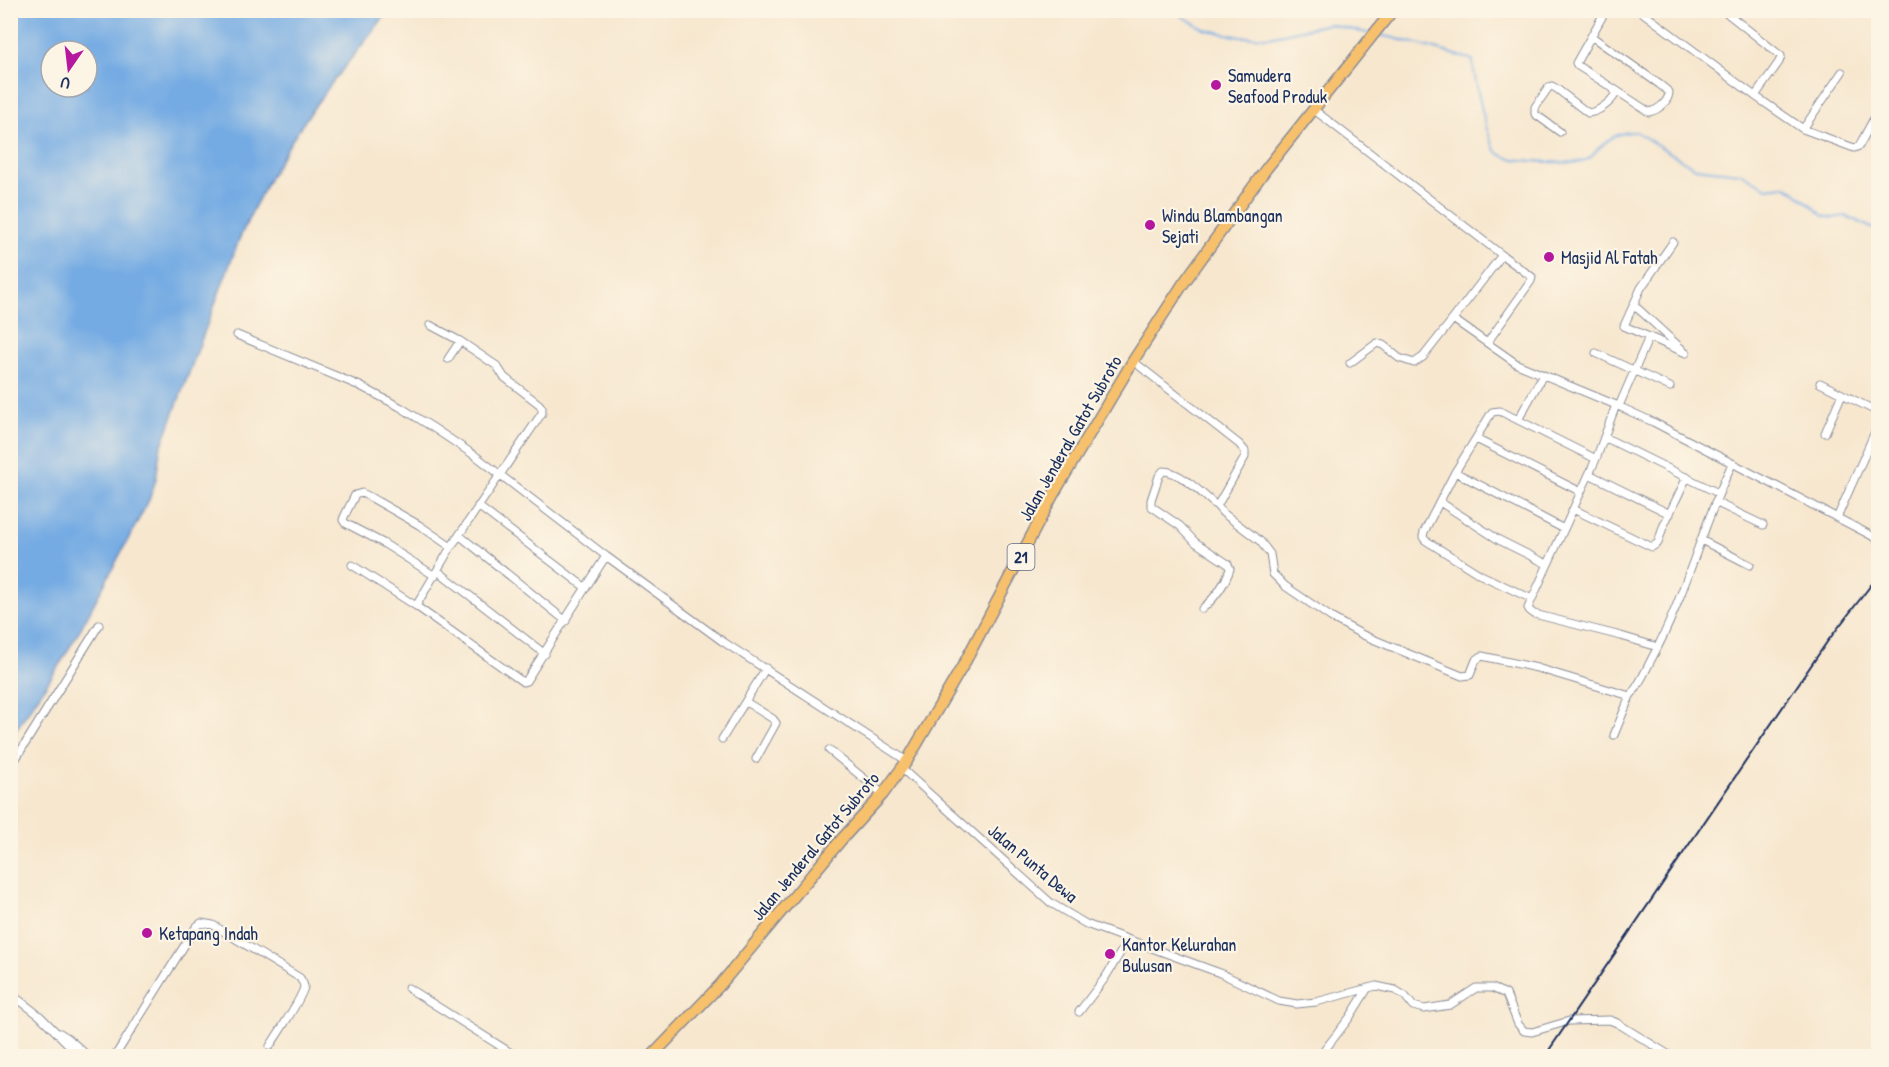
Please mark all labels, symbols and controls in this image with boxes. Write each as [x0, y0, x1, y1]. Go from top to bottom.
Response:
north arrow [39, 39, 99, 99]
place label: Samudera Seafood Produk [1228, 63, 1328, 109]
text: U [58, 72, 72, 95]
marker: Samudera Seafood Produk [1209, 78, 1223, 92]
place label: Windu Blambangan Sejati [1162, 203, 1283, 249]
marker: Windu Blambangan Sejati [1143, 218, 1157, 232]
place label: Masjid Al Fatah [1561, 245, 1658, 270]
marker: Masjid Al Fatah [1542, 250, 1556, 264]
street label: Jalan Jenderal Gatot Subroto [1012, 351, 1128, 525]
road number: 21 [1008, 544, 1034, 570]
street label: Jalan Jenderal Gatot Subroto [745, 766, 885, 926]
street label: Jalan Punta Dewa [983, 818, 1083, 908]
place label: Ketapang Indah [159, 921, 258, 946]
marker: Ketapang Indah [140, 926, 154, 940]
place label: Kantor Kelurahan Bulusan [1122, 932, 1236, 978]
marker: Kantor Kelurahan Bulusan [1103, 947, 1117, 961]

